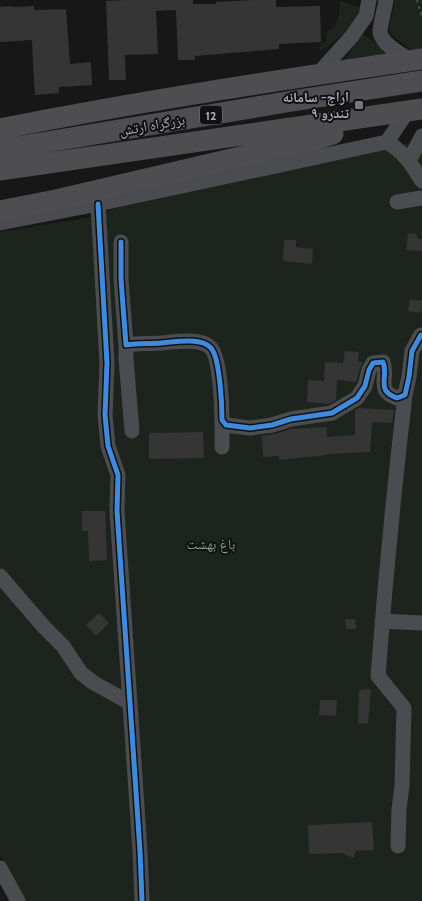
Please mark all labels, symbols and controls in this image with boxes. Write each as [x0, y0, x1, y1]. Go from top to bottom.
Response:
place label: اراج- سامانه ۹ تندرو [283, 88, 349, 122]
marker: اراج- سامانه ۹ تندرو [353, 99, 365, 111]
road number: 12 [200, 106, 222, 124]
street label: بزرگراه ارتش [118, 110, 186, 140]
park label: باغ بهشت [187, 535, 236, 554]

